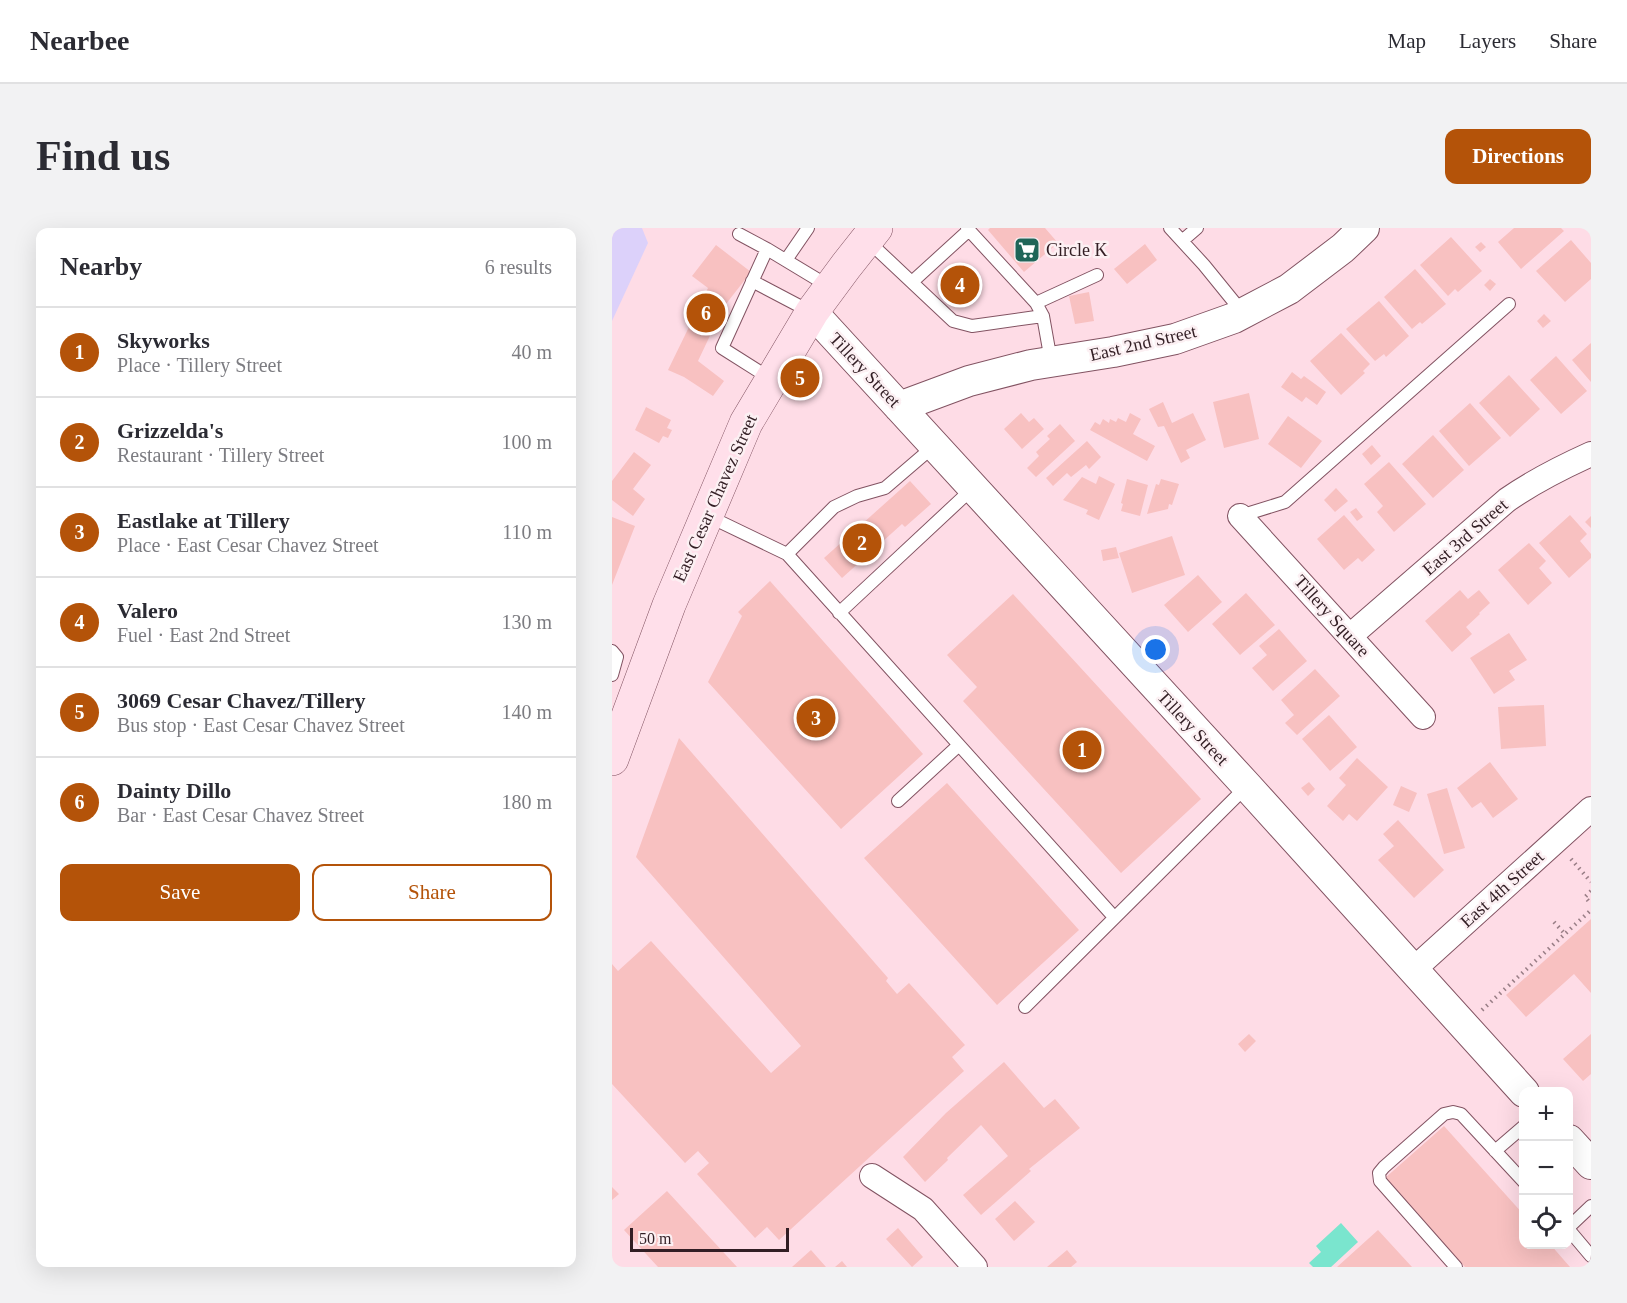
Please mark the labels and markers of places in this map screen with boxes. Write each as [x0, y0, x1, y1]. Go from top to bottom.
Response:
supermarket icon: Circle K [1012, 235, 1042, 265]
place label: Circle K [1046, 240, 1107, 260]
pin: 4 [940, 262, 980, 308]
pin: 6 [686, 290, 725, 335]
pin: 5 [780, 356, 819, 400]
pin: 2 [842, 520, 882, 566]
pin: 3 [796, 696, 836, 740]
pin: 1 [1062, 728, 1102, 772]

